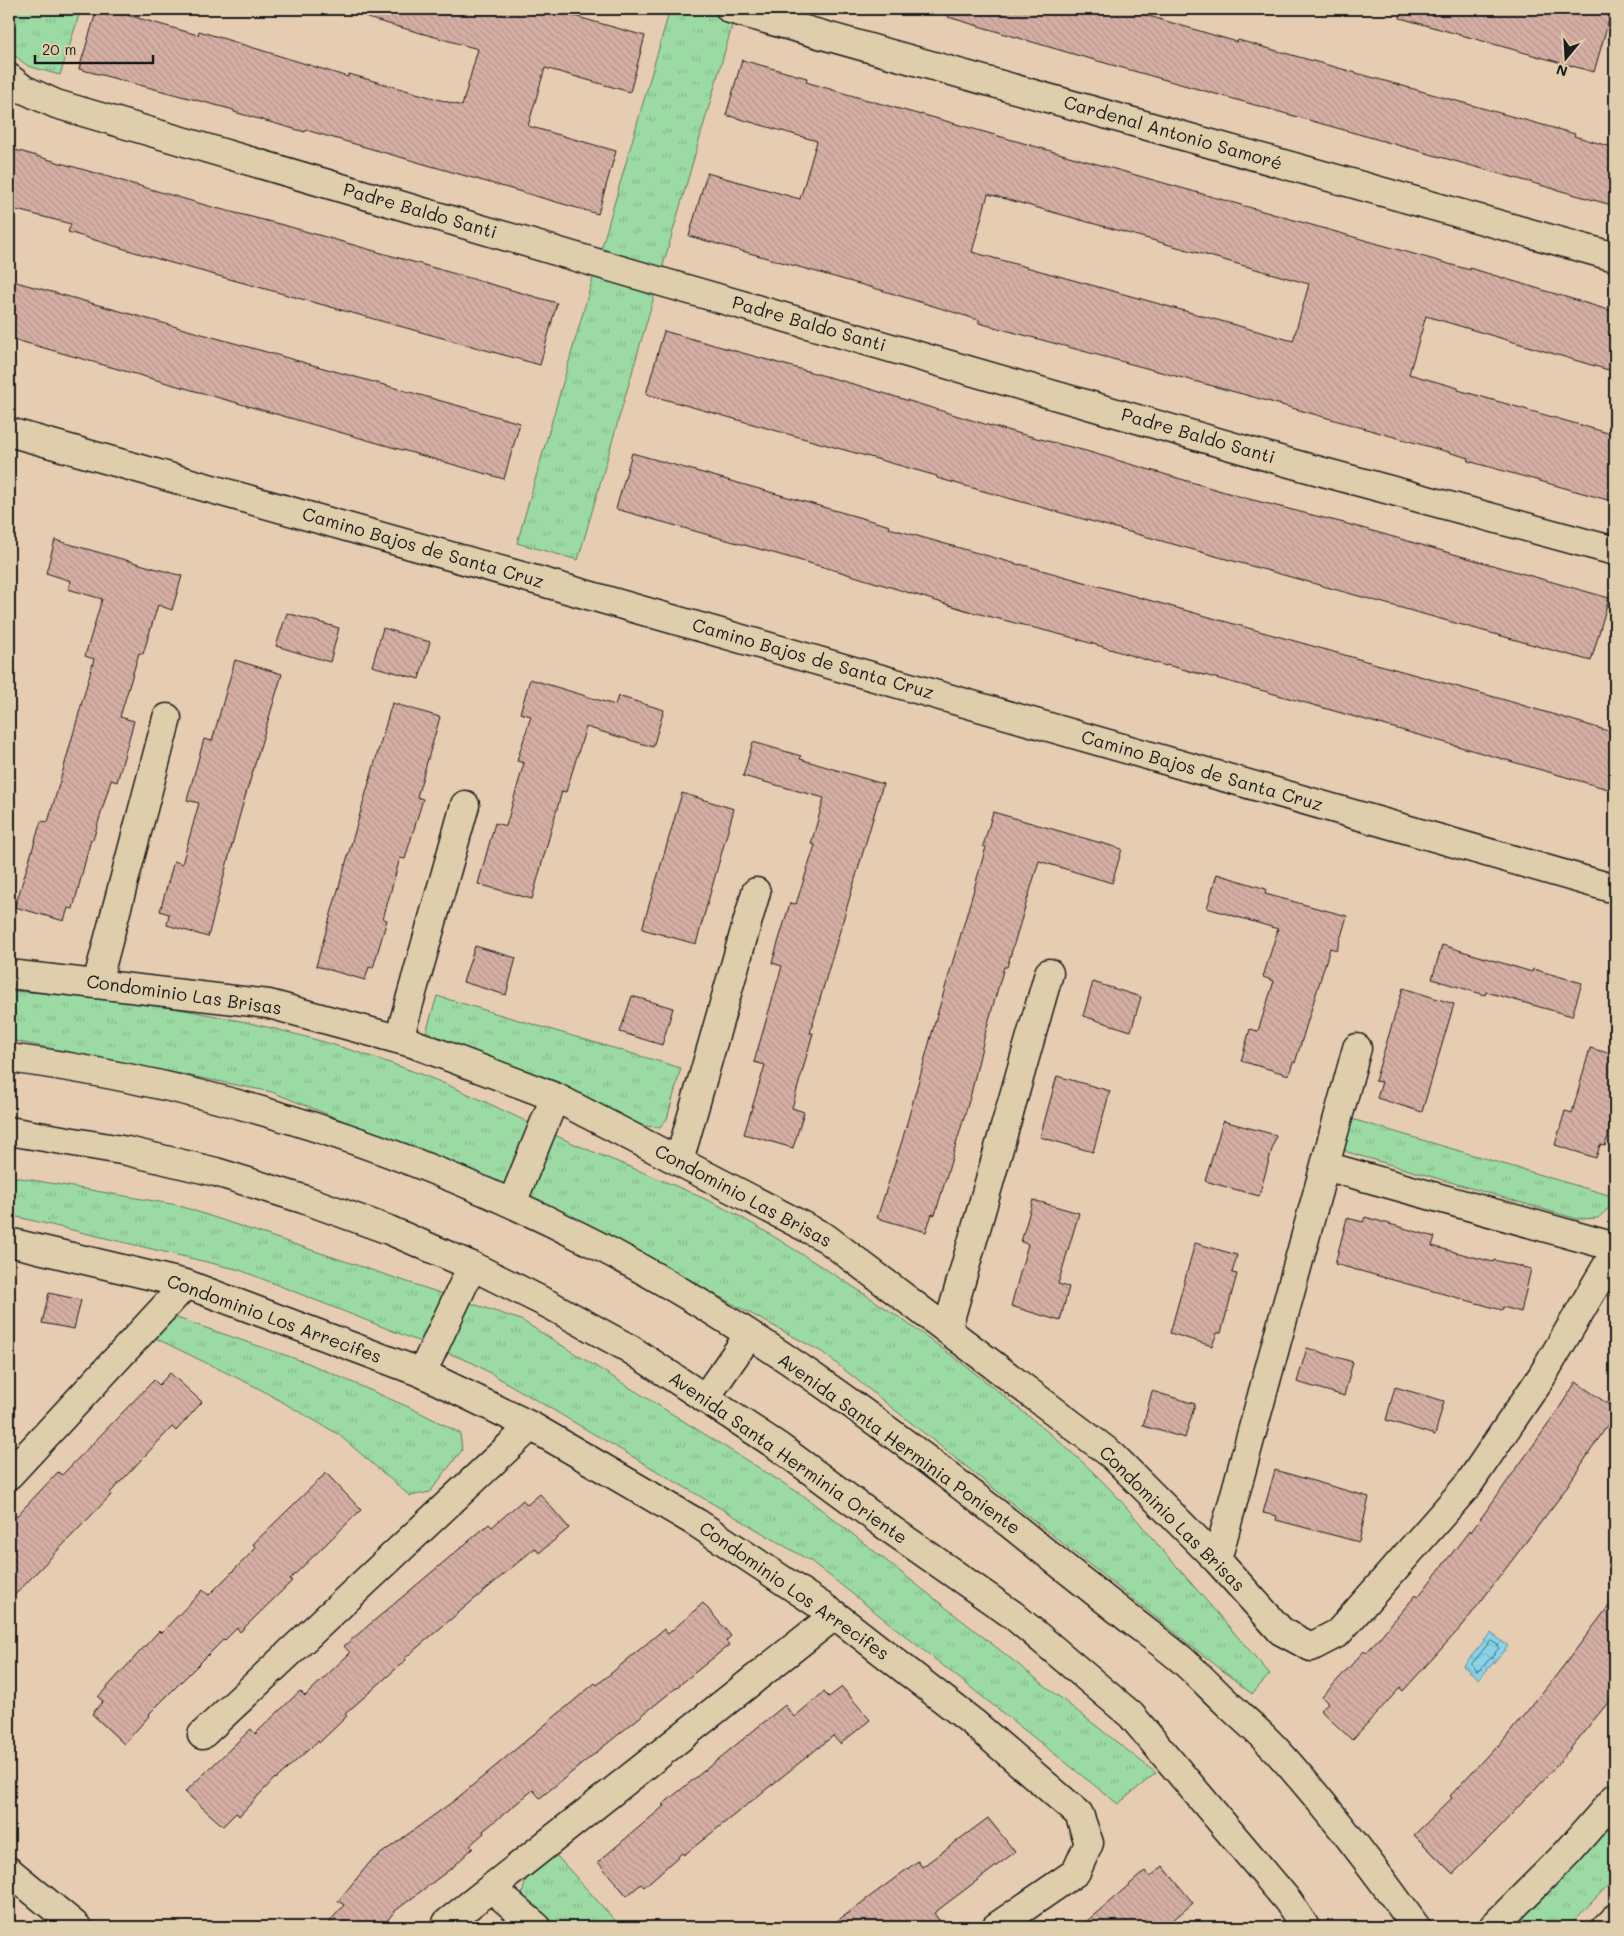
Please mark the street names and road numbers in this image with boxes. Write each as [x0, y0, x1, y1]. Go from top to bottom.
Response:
street label: Cardenal Antonio Samoré [1061, 89, 1285, 175]
street label: Padre Baldo Santi [341, 177, 500, 243]
street label: Padre Baldo Santi [730, 290, 889, 356]
street label: Padre Baldo Santi [1119, 402, 1278, 468]
street label: Camino Bajos de Santa Cruz [300, 501, 547, 593]
street label: Camino Bajos de Santa Cruz [690, 612, 937, 704]
street label: Camino Bajos de Santa Cruz [1079, 724, 1326, 816]
street label: Condominio Las Brisas [85, 968, 283, 1020]
street label: Condominio Las Brisas [651, 1138, 836, 1252]
street label: Condominio Los Arrecifes [164, 1268, 385, 1368]
street label: Avenida Santa Herminia Poniente [774, 1347, 1026, 1539]
street label: Avenida Santa Herminia Oriente [665, 1365, 912, 1549]
street label: Condominio Las Brisas [1095, 1440, 1251, 1596]
street label: Condominio Los Arrecifes [695, 1515, 894, 1665]

